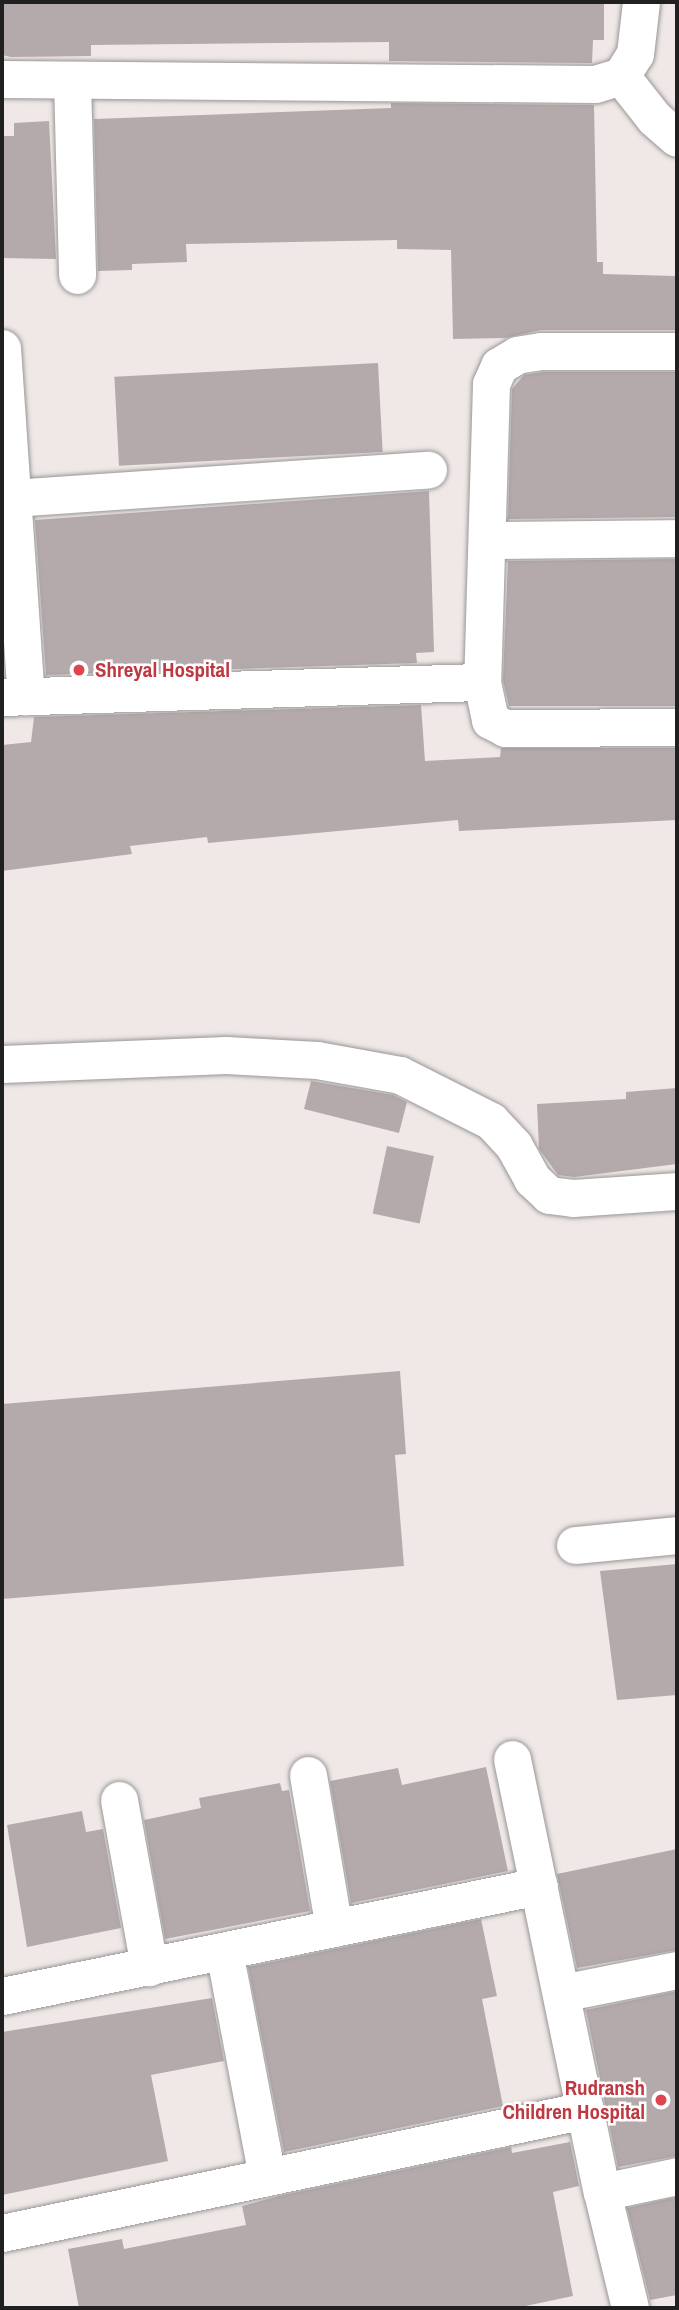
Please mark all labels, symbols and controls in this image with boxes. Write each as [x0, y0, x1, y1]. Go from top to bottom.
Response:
place label: Shreyal Hospital [95, 657, 230, 683]
marker: Shreyal Hospital [69, 660, 89, 680]
place label: Rudransh Children Hospital [502, 2075, 645, 2125]
marker: Rudransh Children Hospital [651, 2090, 671, 2110]

